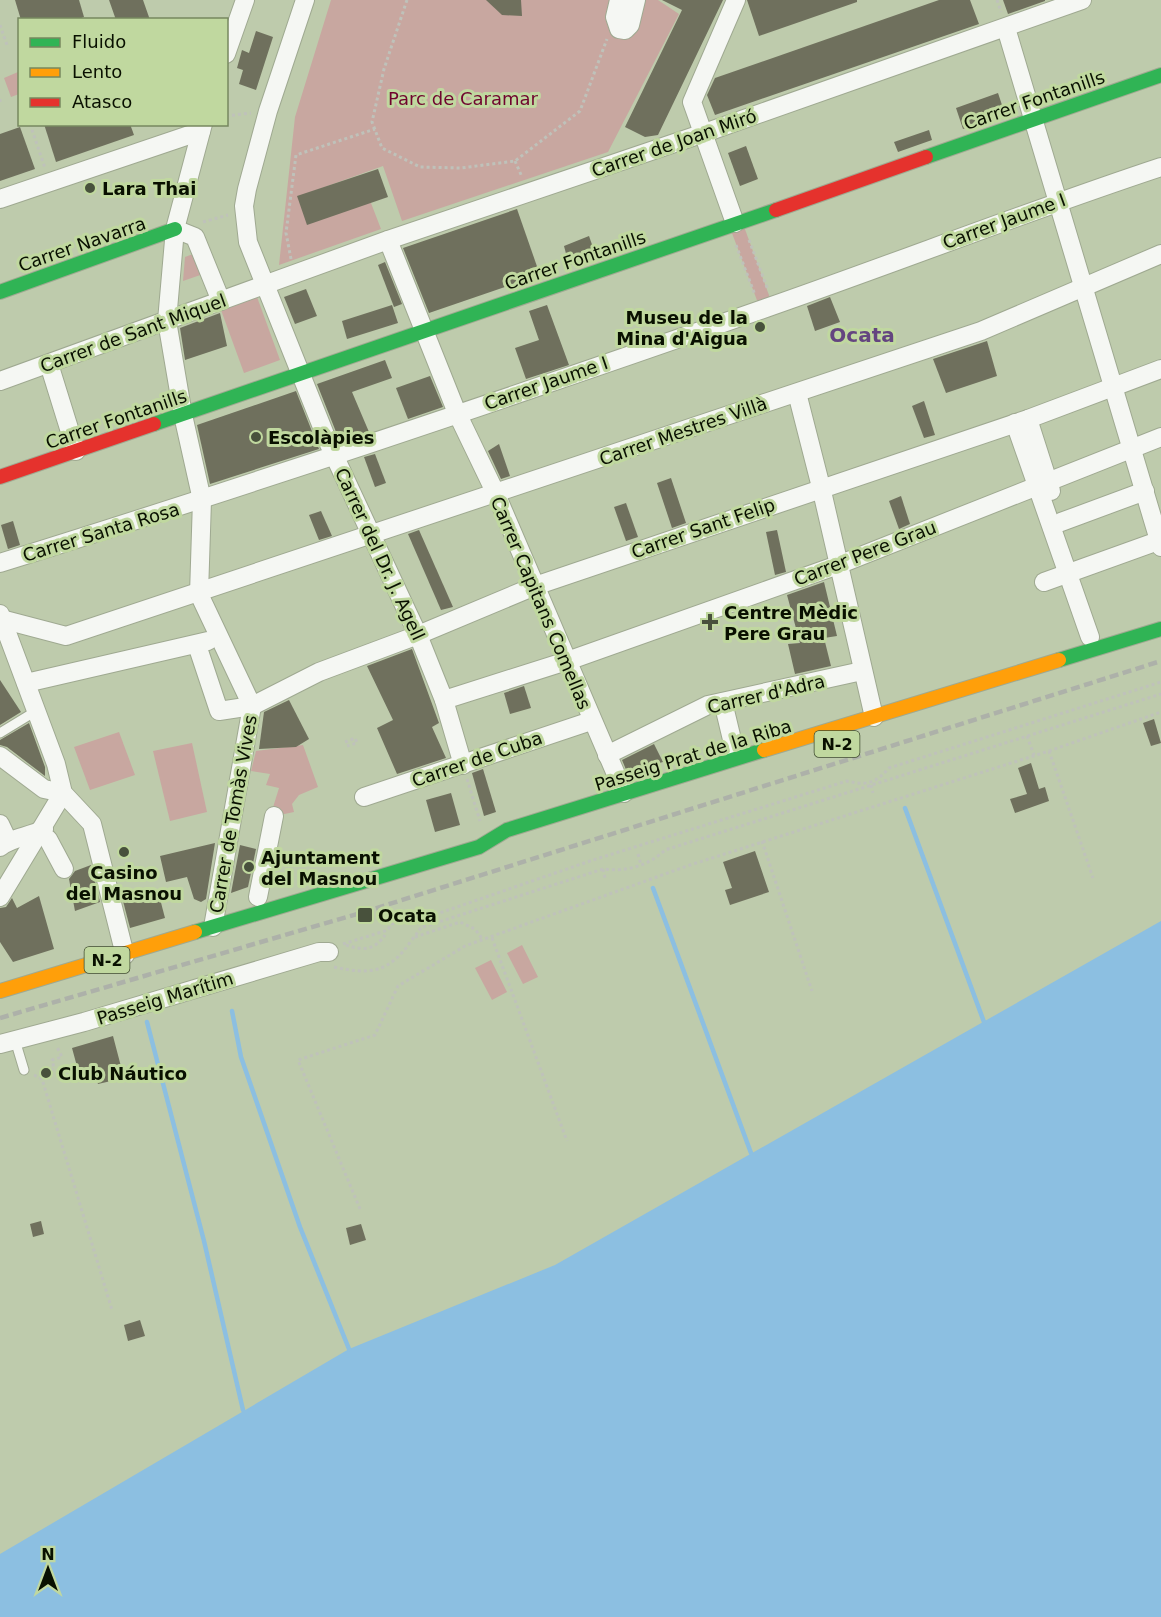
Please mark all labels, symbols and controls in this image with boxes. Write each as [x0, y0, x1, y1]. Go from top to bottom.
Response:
legend [18, 18, 228, 126]
text: Fluido [72, 31, 126, 52]
text: Lento [72, 61, 122, 82]
street label: Carrer Fontanills [961, 66, 1107, 134]
park label: Parc de Caramar [388, 88, 539, 109]
text: Atasco [72, 91, 132, 112]
street label: Carrer de Joan Miró [589, 105, 759, 181]
place label: Lara Thai [102, 178, 196, 199]
marker: Lara Thai [83, 181, 97, 195]
street label: Carrer Jaume I [940, 189, 1068, 253]
street label: Carrer Navarra [15, 212, 149, 276]
street label: Carrer Fontanills [502, 226, 648, 294]
street label: Carrer de Sant Miquel [37, 290, 229, 376]
place label: Museu de la Mina d'Aigua [616, 307, 748, 349]
marker: Museu de la Mina d'Aigua [753, 320, 767, 334]
district label: Ocata [829, 323, 895, 347]
street label: Carrer Jaume I [481, 352, 611, 414]
street label: Carrer Fontanills [43, 385, 189, 453]
street label: Carrer Mestres Villà [596, 392, 770, 470]
place label: Escolàpies [268, 427, 374, 448]
marker: Escolàpies [249, 430, 263, 444]
street label: Carrer del Dr. J. Agell [331, 464, 429, 644]
street label: Carrer Capitans Comellas [487, 493, 595, 713]
street label: Carrer Sant Felip [628, 494, 778, 562]
street label: Carrer Santa Rosa [20, 498, 182, 566]
street label: Carrer Pere Grau [791, 516, 939, 590]
place label: Centre Mèdic Pere Grau [724, 602, 858, 644]
marker: Centre Mèdic Pere Grau [701, 613, 719, 631]
street label: Carrer d'Adra [705, 670, 827, 718]
street label: Carrer de Tomàs Vives [205, 713, 261, 915]
street label: Passeig Prat de la Riba [592, 715, 794, 795]
street label: Carrer de Cuba [409, 727, 545, 791]
road number: N-2 [814, 731, 860, 757]
marker: Casino del Masnou [117, 845, 131, 859]
place label: Ajuntament del Masnou [261, 847, 380, 889]
marker: Ajuntament del Masnou [242, 860, 256, 874]
place label: Casino del Masnou [66, 862, 182, 904]
place label: Ocata [378, 905, 437, 926]
marker: Ocata [356, 906, 374, 924]
road number: N-2 [84, 947, 130, 973]
street label: Passeig Marítim [94, 967, 236, 1029]
place label: Club Náutico [58, 1063, 187, 1084]
marker: Club Náutico [39, 1066, 53, 1080]
north arrow [18, 1539, 78, 1599]
text: N [41, 1545, 55, 1564]

